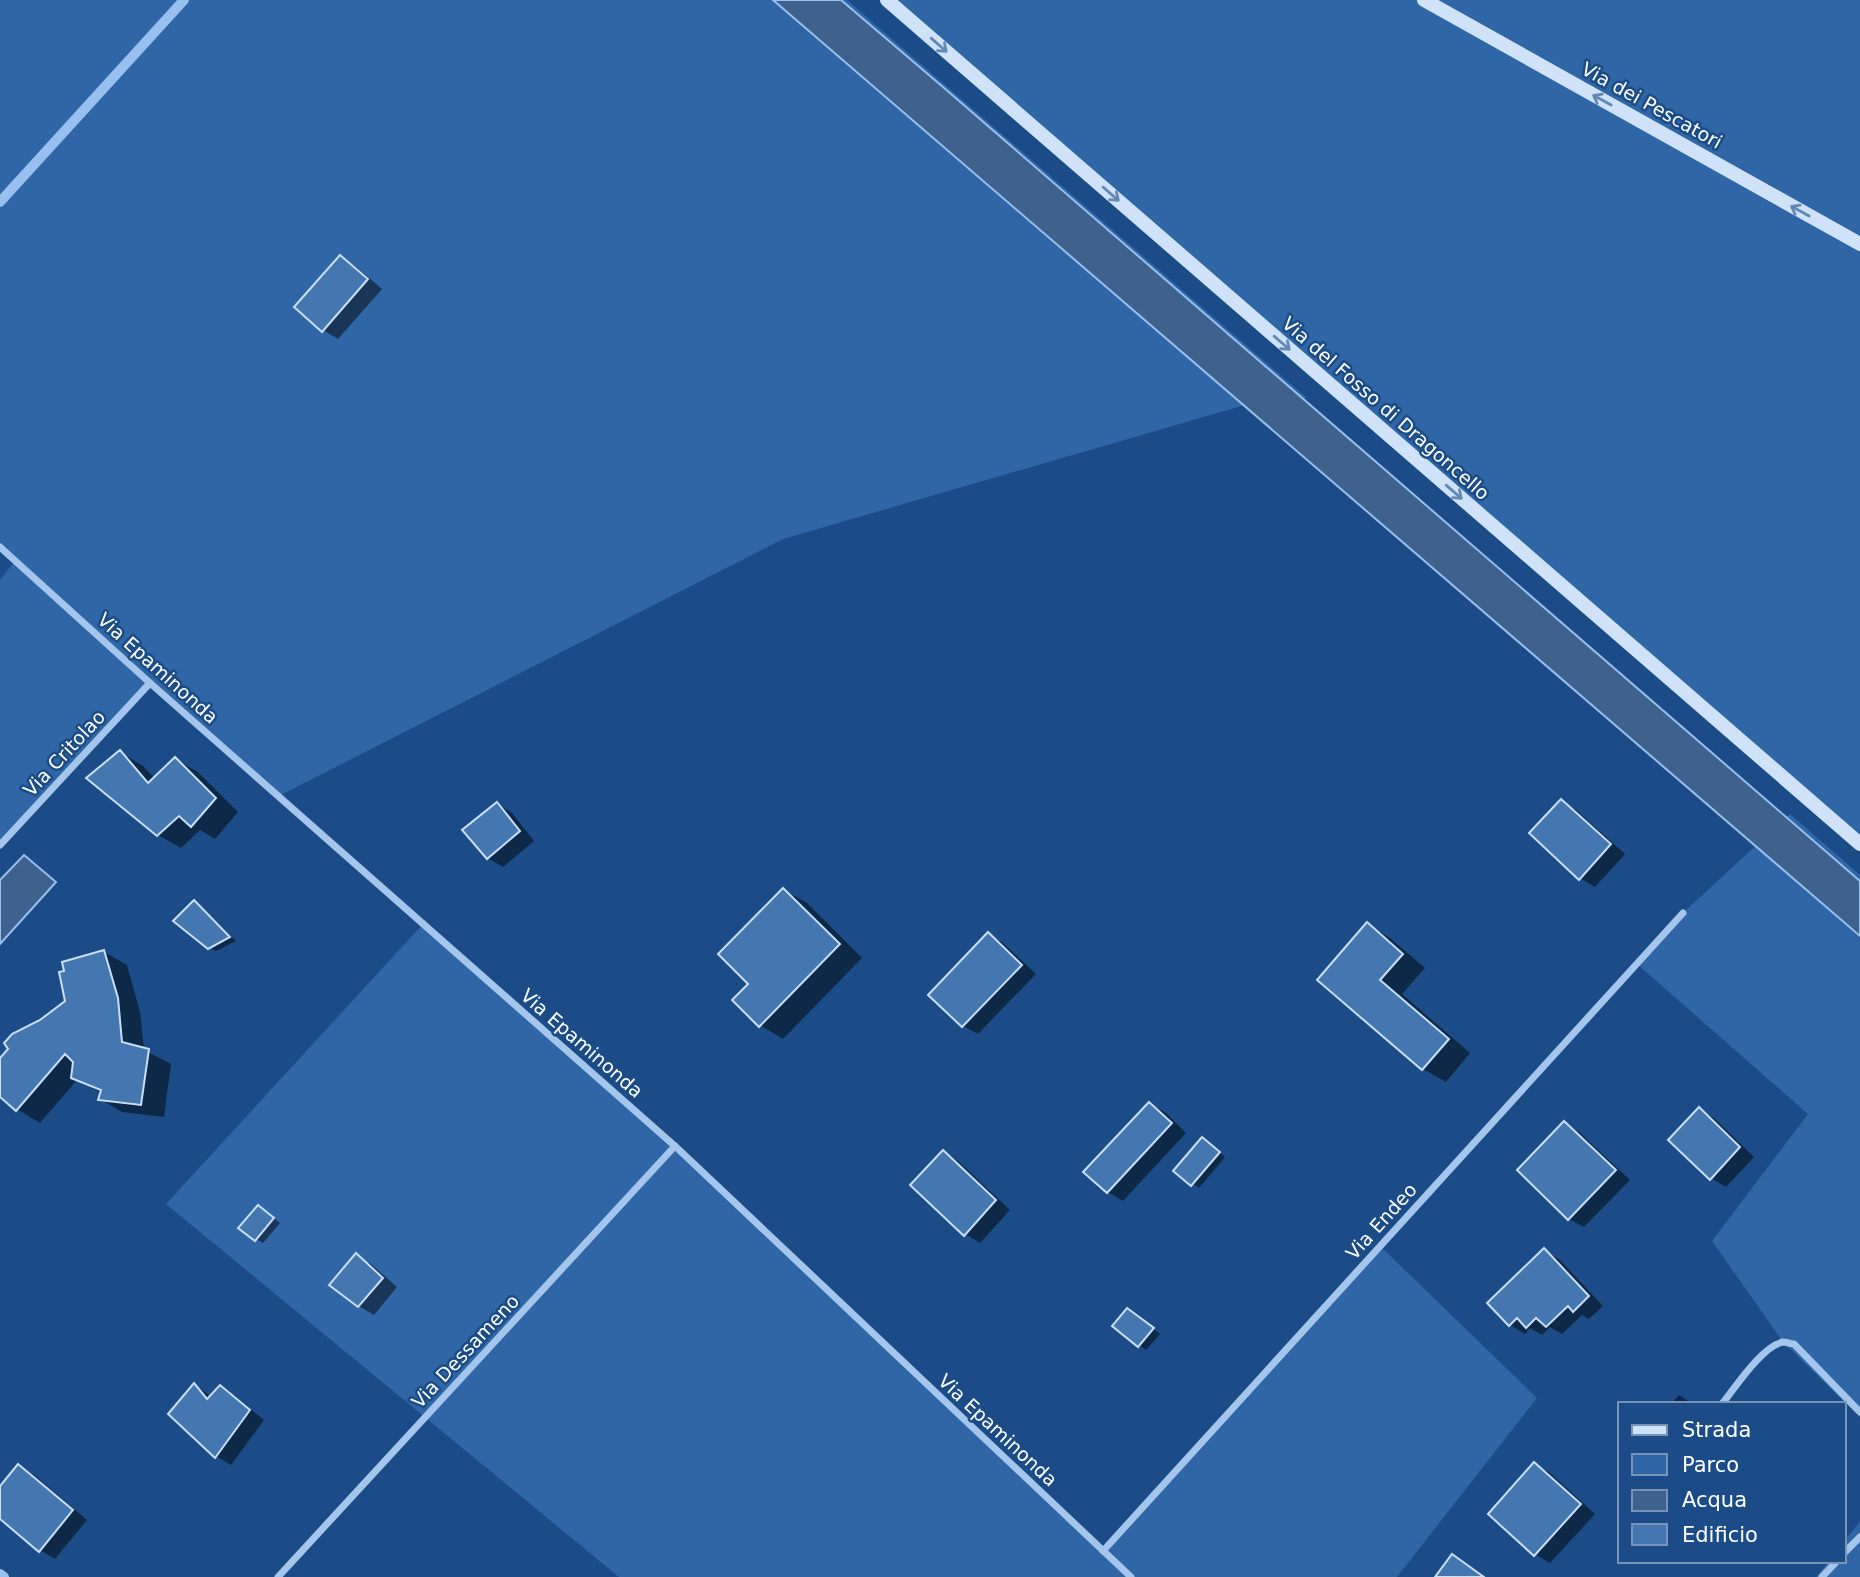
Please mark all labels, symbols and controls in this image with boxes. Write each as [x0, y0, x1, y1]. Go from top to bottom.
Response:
one-way arrow [930, 37, 948, 53]
street label: Via dei Pescatori [1578, 57, 1726, 153]
one-way arrow [1592, 92, 1613, 106]
one-way arrow [1101, 186, 1119, 202]
one-way arrow [1791, 204, 1811, 218]
street label: Via del Fosso di Dragoncello [1278, 312, 1494, 504]
one-way arrow [1273, 335, 1291, 351]
one-way arrow [1445, 484, 1463, 500]
street label: Via Epaminonda [93, 608, 223, 728]
street label: Via Critolao [19, 705, 109, 801]
street label: Via Epaminonda [516, 984, 648, 1102]
street label: Via Endeo [1341, 1178, 1421, 1264]
street label: Via Dessameno [407, 1290, 523, 1412]
street label: Via Epaminonda [934, 1369, 1062, 1491]
legend [1618, 1402, 1846, 1563]
text: Strada [1682, 1418, 1751, 1442]
text: Parco [1682, 1453, 1739, 1477]
text: Acqua [1682, 1488, 1747, 1512]
text: Edificio [1682, 1523, 1758, 1547]

